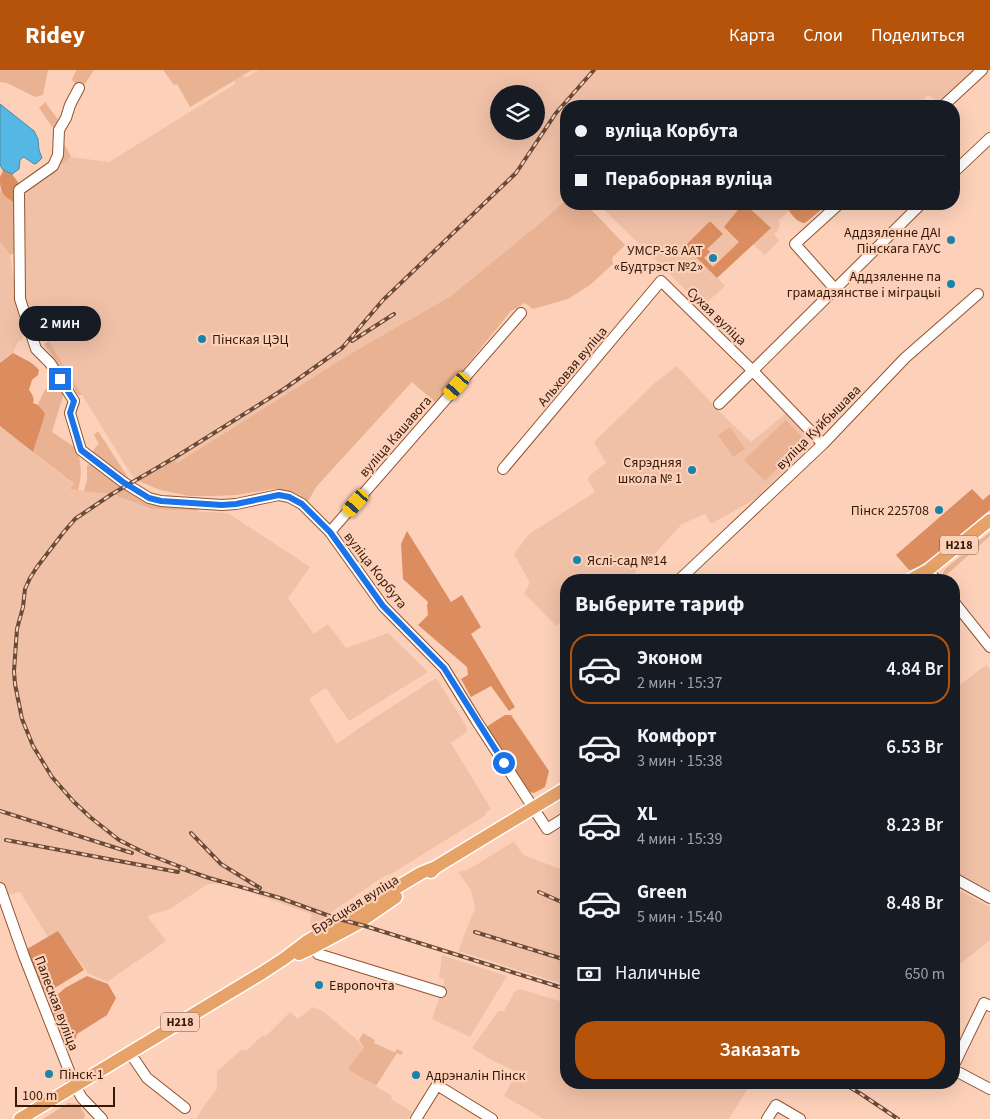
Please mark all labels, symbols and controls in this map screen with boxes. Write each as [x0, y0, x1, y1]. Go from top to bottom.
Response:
text: Ridey [25, 18, 85, 53]
text: Карта [729, 23, 775, 48]
text: Слои [803, 23, 843, 48]
text: Поделиться [871, 23, 965, 48]
map controls [490, 85, 545, 140]
button: layers [490, 85, 545, 140]
text: вуліца Корбута [605, 118, 738, 145]
text: Пераборная вуліца [605, 166, 773, 193]
place label: Аддзяленне ДАІ Пінскага ГАУС [844, 223, 941, 259]
marker: Аддзяленне ДАІ Пінскага ГАУС [945, 234, 957, 246]
place label: УМСР-36 ААТ «Будтрэст №2» [614, 241, 703, 277]
marker: УМСР-36 ААТ «Будтрэст №2» [707, 252, 719, 264]
place label: Аддзяленне па грамадзянстве і міграцыі [787, 267, 941, 303]
marker: Аддзяленне па грамадзянстве і міграцыі [945, 278, 957, 290]
street label: Сухая вуліца [682, 283, 751, 351]
callout: 2 мин [19, 306, 101, 342]
text: 2 мин [40, 312, 80, 334]
street label: Альховая вуліца [533, 322, 612, 411]
place label: Пінская ЦЭЦ [212, 330, 289, 350]
marker: Пінская ЦЭЦ [196, 333, 208, 345]
route end [49, 368, 71, 390]
car [441, 370, 472, 402]
street label: вуліца Куйбышава [772, 381, 866, 475]
street label: вуліца Кашавога [355, 392, 437, 482]
place label: Сярэдняя школа № 1 [618, 453, 682, 489]
marker: Сярэдняя школа № 1 [686, 464, 698, 476]
car [340, 487, 371, 519]
place label: Пінск 225708 [851, 501, 929, 521]
marker: Пінск 225708 [933, 504, 945, 516]
street label: вуліца Корбута [339, 528, 412, 613]
road number: Н218 [940, 536, 978, 554]
place label: Яслі-сад №14 [587, 551, 667, 571]
marker: Яслі-сад №14 [571, 554, 583, 566]
text: Выберите тариф [575, 588, 745, 620]
text: Эконом [637, 645, 703, 672]
icon: car [577, 647, 622, 692]
text: 4.84 Br [886, 656, 943, 683]
text: 2 мин · 15:37 [637, 672, 723, 694]
text: Комфорт [637, 723, 717, 750]
icon: car [577, 725, 622, 770]
text: 6.53 Br [886, 734, 943, 761]
text: 3 мин · 15:38 [637, 750, 723, 772]
route start [493, 752, 515, 774]
text: XL [637, 801, 658, 828]
icon: car [577, 803, 622, 848]
text: 8.23 Br [886, 812, 943, 839]
text: 4 мин · 15:39 [637, 828, 723, 850]
street label: Брэсцкая вуліца [308, 870, 403, 940]
text: Green [637, 879, 687, 906]
icon: car [577, 881, 622, 926]
text: 8.48 Br [886, 890, 943, 917]
text: 5 мин · 15:40 [637, 906, 723, 928]
street label: Палеская вуліца [29, 953, 83, 1054]
icon: cash [575, 960, 603, 988]
text: Наличные [615, 960, 700, 987]
text: 650 m [905, 963, 945, 985]
place label: Европочта [329, 976, 395, 996]
marker: Европочта [313, 979, 325, 991]
road number: Н218 [161, 1012, 199, 1032]
button: Заказать [575, 1021, 945, 1079]
place label: Пінск-1 [59, 1065, 104, 1085]
place label: Адрэналін Пінск [426, 1066, 526, 1086]
marker: Пінск-1 [43, 1068, 55, 1080]
marker: Адрэналін Пінск [410, 1069, 422, 1081]
scale bar [15, 1084, 115, 1107]
text: 100 m [22, 1086, 57, 1106]

